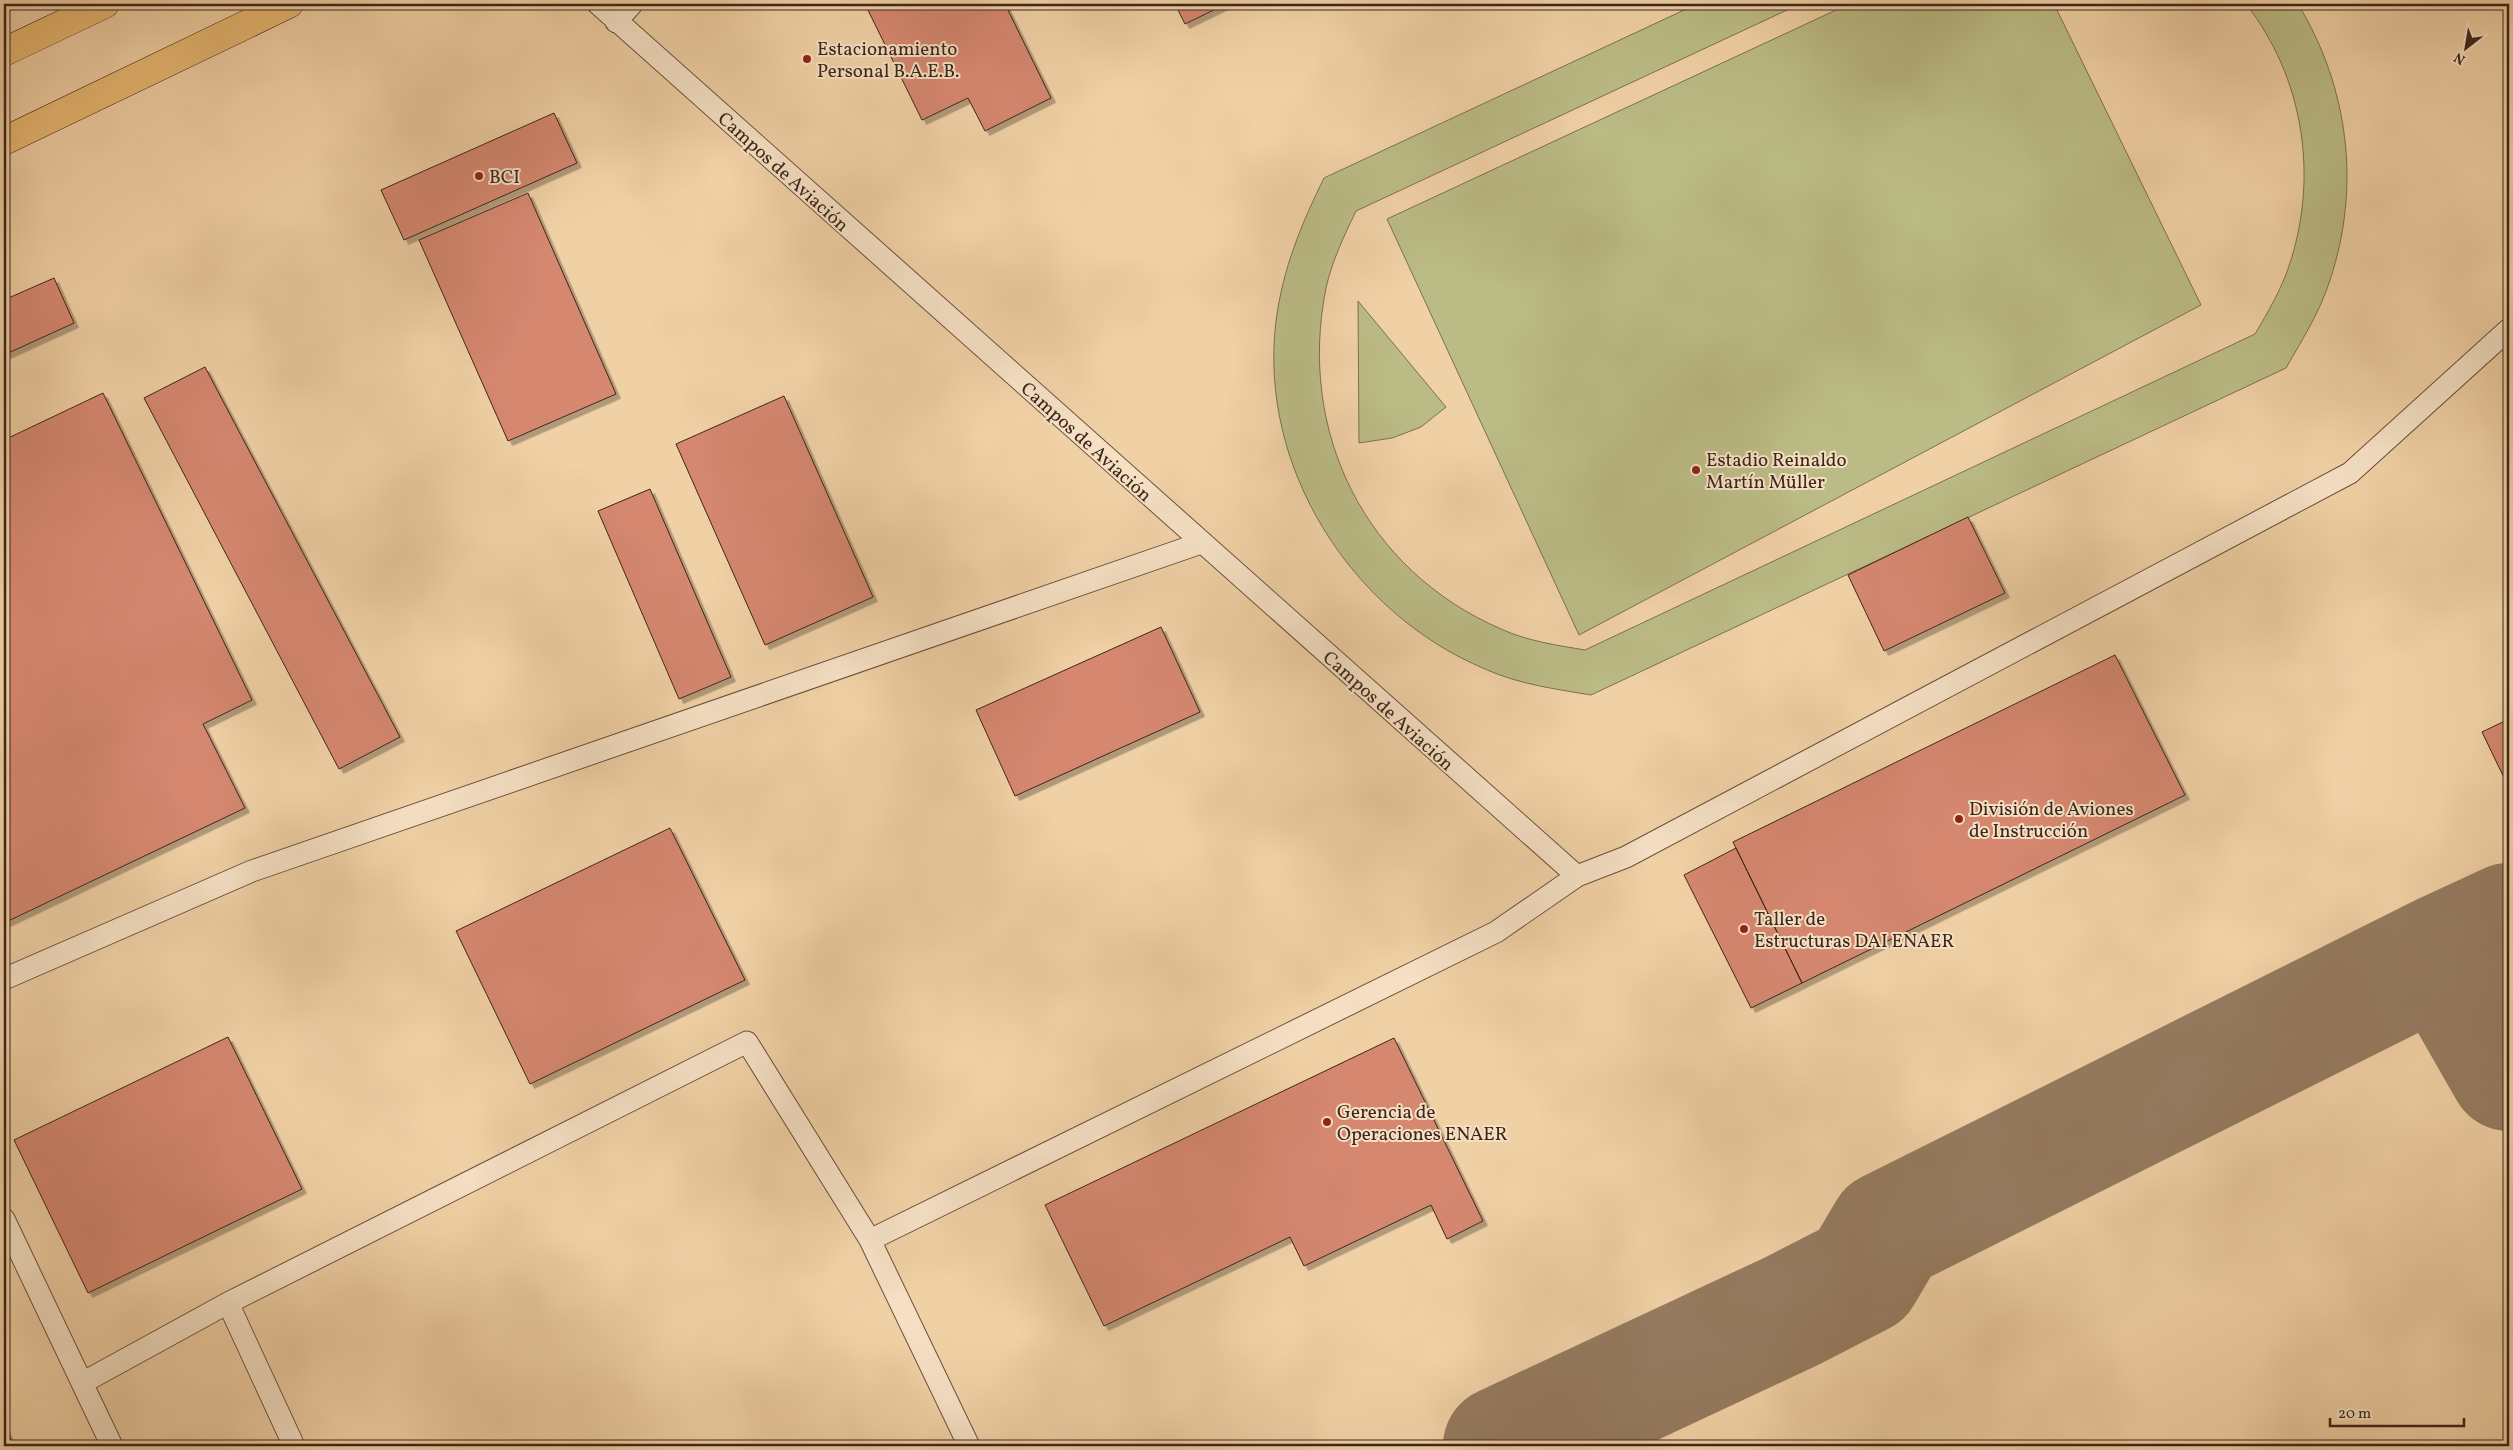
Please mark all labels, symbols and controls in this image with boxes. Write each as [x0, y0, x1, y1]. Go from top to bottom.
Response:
north arrow [2440, 22, 2490, 72]
place label: Estacionamiento Personal B.A.E.B. [817, 37, 960, 85]
text: N [2451, 47, 2469, 69]
marker: Estacionamiento Personal B.A.E.B. [801, 53, 813, 65]
street label: Campos de Aviación [711, 107, 854, 238]
place label: BCI [489, 165, 520, 191]
marker: BCI [473, 170, 485, 182]
street label: Campos de Aviación [1014, 377, 1157, 508]
place label: Estadio Reinaldo Martín Müller [1706, 448, 1847, 496]
marker: Estadio Reinaldo Martín Müller [1690, 464, 1702, 476]
street label: Campos de Aviación [1316, 646, 1459, 777]
place label: División de Aviones de Instrucción [1969, 797, 2134, 845]
marker: División de Aviones de Instrucción [1953, 813, 1965, 825]
place label: Taller de Estructuras DAI ENAER [1754, 907, 1954, 955]
marker: Taller de Estructuras DAI ENAER [1738, 923, 1750, 935]
place label: Gerencia de Operaciones ENAER [1337, 1100, 1508, 1148]
marker: Gerencia de Operaciones ENAER [1321, 1116, 1333, 1128]
scale bar [2330, 1395, 2464, 1427]
text: 20 m [2338, 1404, 2371, 1425]

